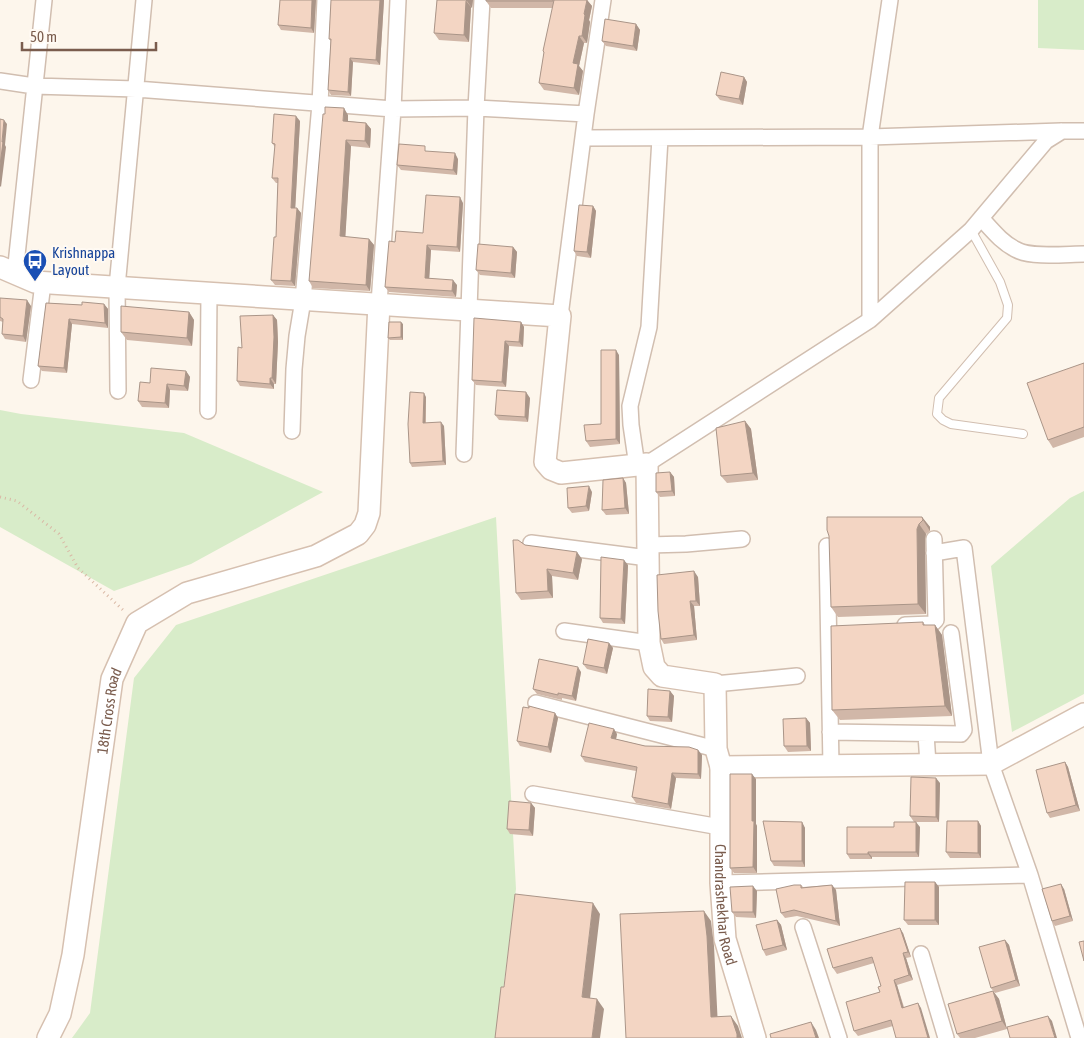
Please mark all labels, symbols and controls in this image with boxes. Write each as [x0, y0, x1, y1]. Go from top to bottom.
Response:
scale bar [22, 20, 156, 52]
text: 50 m [30, 28, 57, 45]
place label: Krishnappa Layout [52, 244, 115, 278]
bus stop icon: Krishnappa Layout [22, 248, 48, 282]
street label: 18th Cross Road [93, 665, 125, 755]
street label: Chandrashekhar Road [713, 844, 741, 967]

